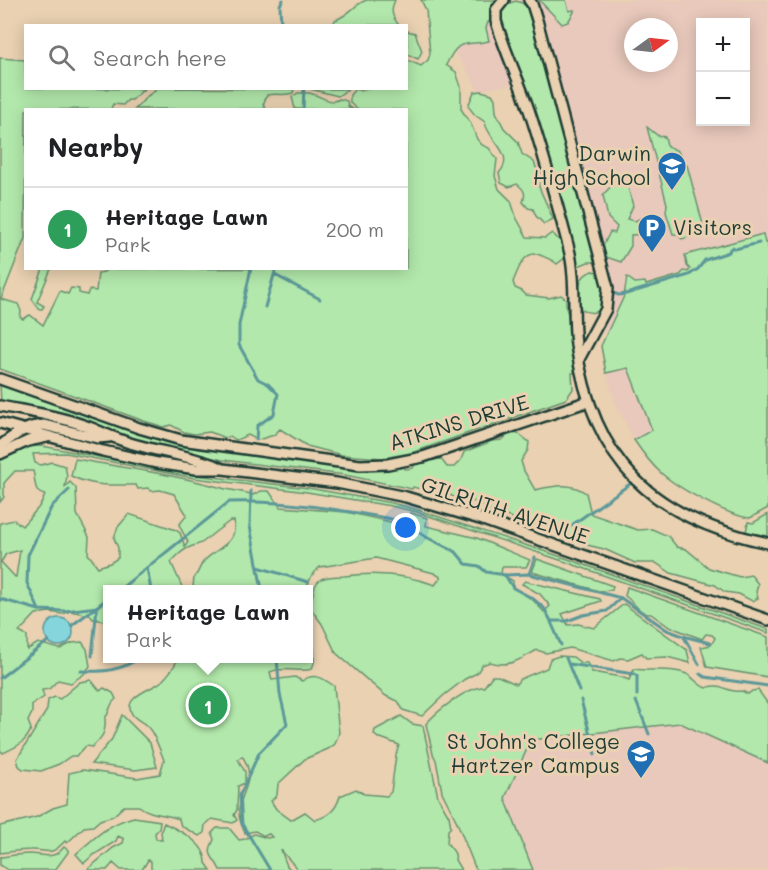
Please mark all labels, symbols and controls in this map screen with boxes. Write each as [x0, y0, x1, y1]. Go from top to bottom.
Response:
north arrow [624, 18, 678, 72]
map controls [696, 18, 750, 126]
button: + [696, 18, 750, 72]
search box [24, 24, 408, 90]
icon: search [45, 41, 78, 74]
text: Search here [93, 43, 227, 72]
button: − [696, 72, 750, 126]
text: Nearby [48, 130, 143, 164]
place label: Darwin High School [533, 139, 651, 190]
school or university icon: Darwin High School [656, 150, 688, 192]
text: Heritage Lawn [105, 202, 268, 231]
parking icon: Visitors [636, 212, 668, 254]
place label: Visitors [673, 213, 752, 240]
text: 1 [63, 216, 72, 242]
text: 200 m [326, 216, 384, 242]
text: Park [105, 231, 150, 257]
street label: ATKINS DRIVE [385, 387, 532, 456]
street label: GILRUTH AVENUE [418, 470, 593, 549]
your location [391, 513, 420, 542]
popup [103, 585, 313, 663]
text: Heritage Lawn [127, 597, 289, 626]
text: Park [127, 626, 172, 652]
pin: 1 [188, 682, 228, 728]
place label: St John's College Hartzer Campus [447, 727, 620, 778]
school or university icon: St John's College Hartzer Campus [625, 738, 657, 780]

